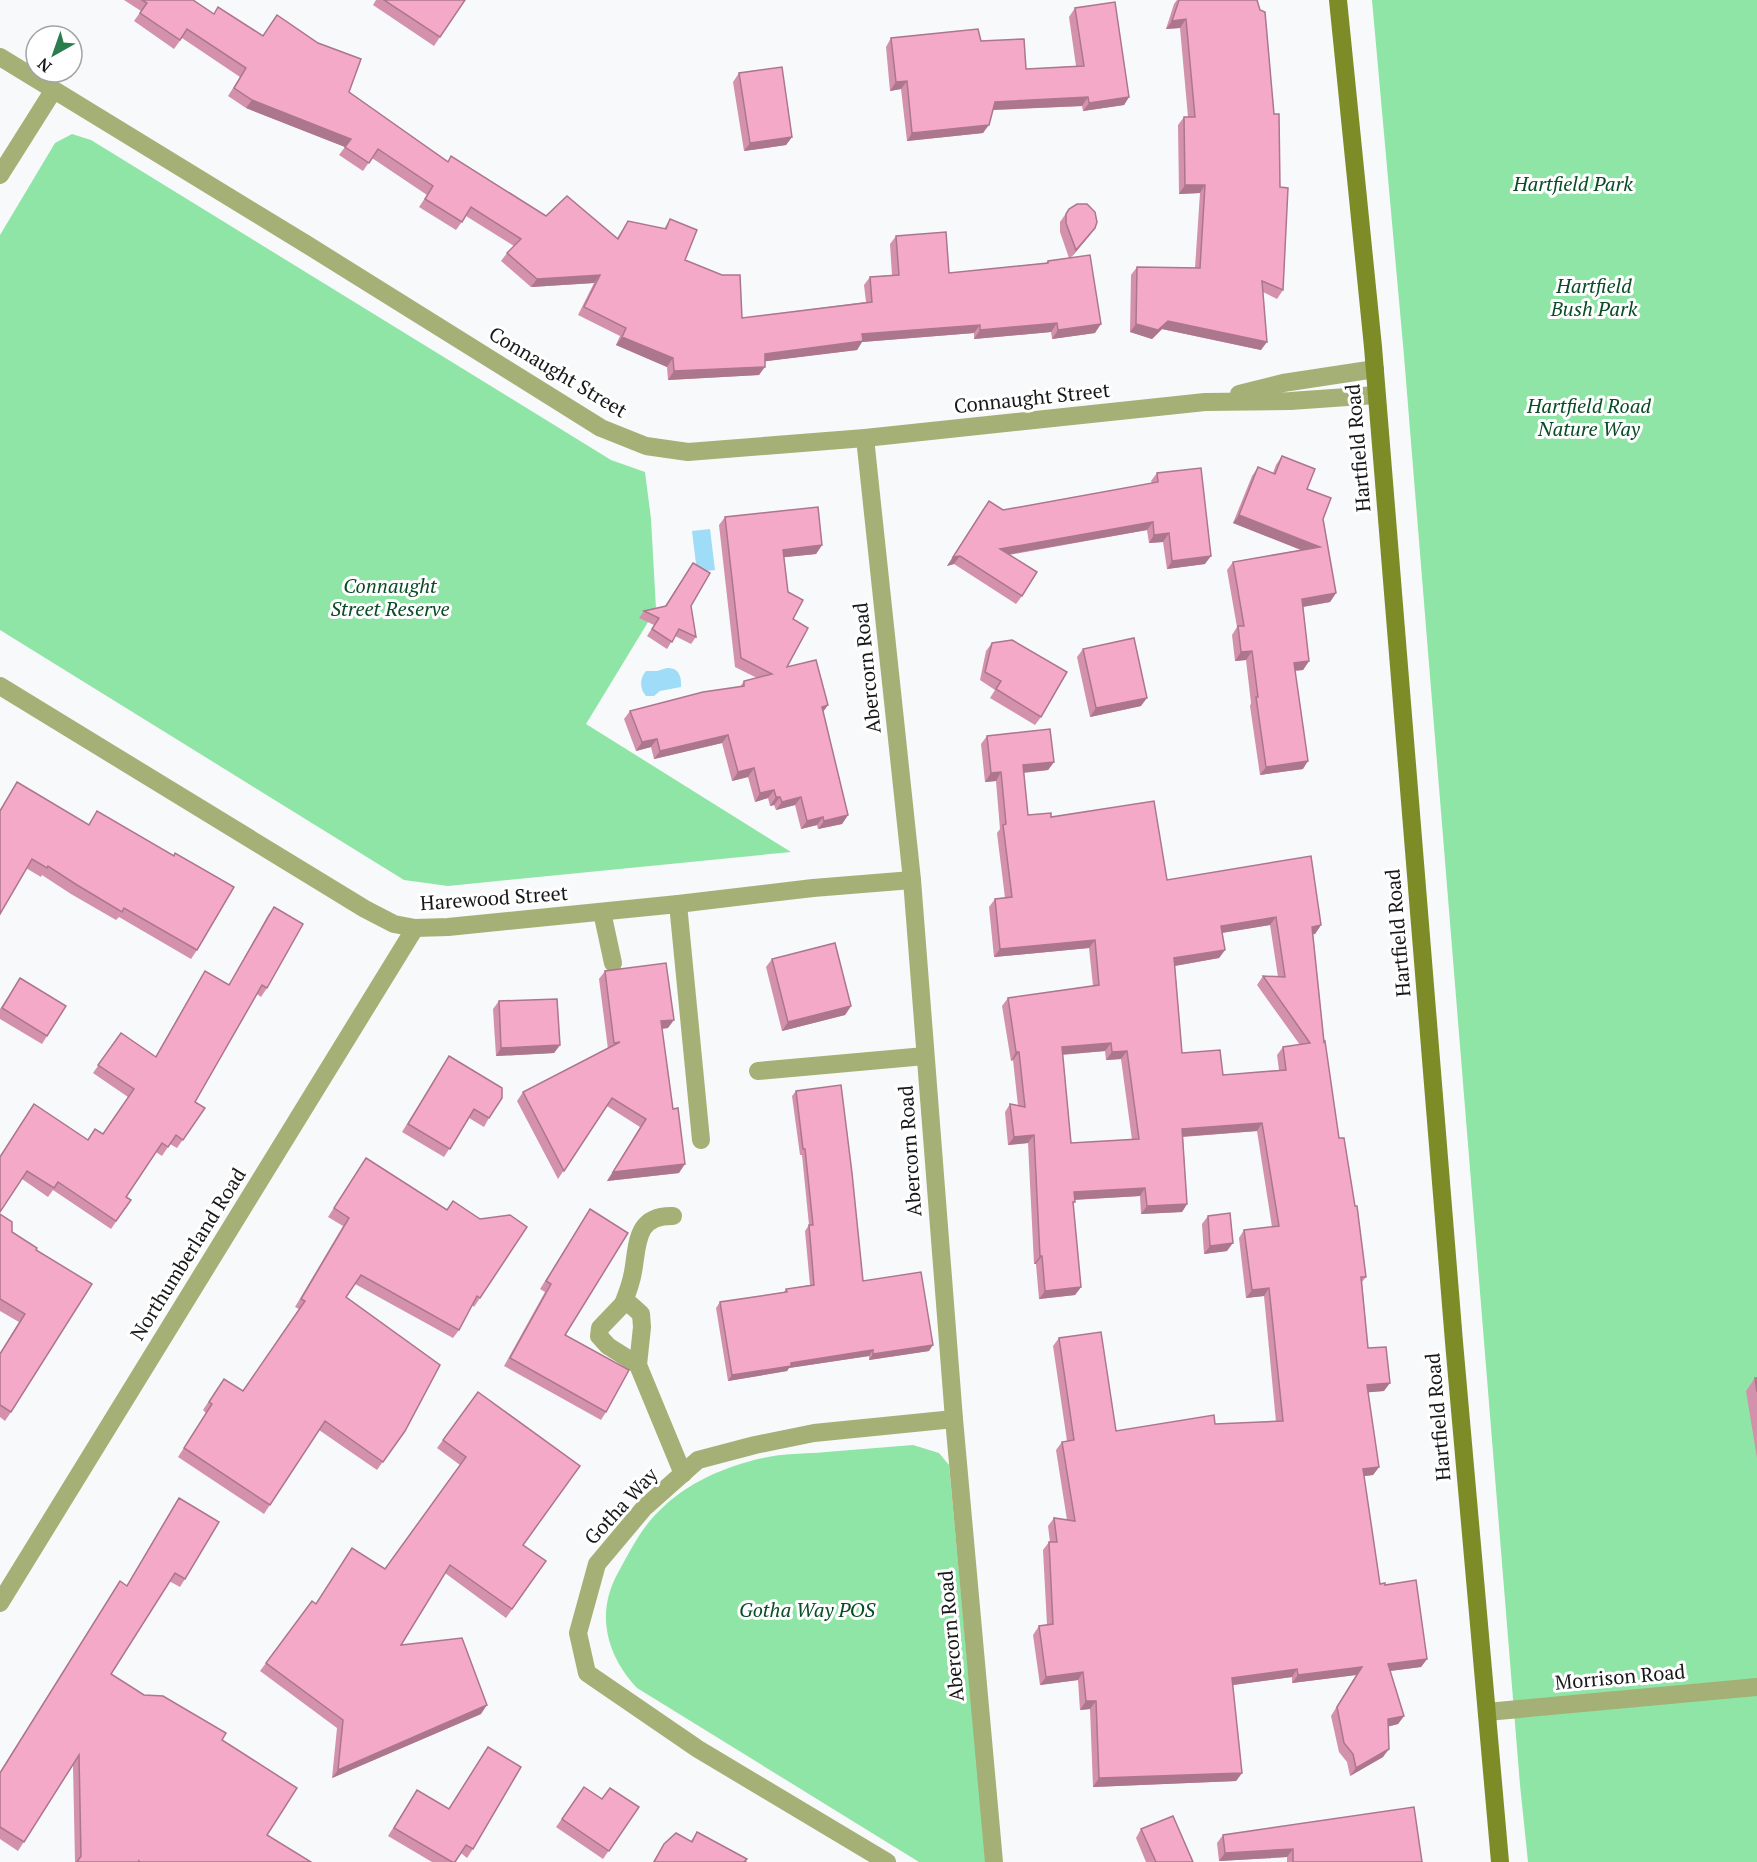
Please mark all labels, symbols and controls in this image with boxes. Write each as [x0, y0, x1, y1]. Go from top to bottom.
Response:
north arrow [24, 24, 84, 84]
text: N [33, 53, 56, 78]
park label: Hartfield Park [1512, 170, 1633, 197]
park label: Hartfield Bush Park [1550, 272, 1638, 322]
street label: Connaught Street [484, 320, 633, 424]
street label: Connaught Street [953, 376, 1112, 419]
street label: Hartfield Road [1338, 383, 1377, 513]
park label: Hartfield Road Nature Way [1526, 392, 1651, 442]
park label: Connaught Street Reserve [330, 572, 450, 622]
street label: Abercorn Road [846, 601, 887, 735]
street label: Hartfield Road [1378, 868, 1417, 998]
street label: Harewood Street [419, 879, 569, 916]
street label: Abercorn Road [891, 1085, 928, 1218]
street label: Northumberland Road [124, 1162, 252, 1345]
street label: Hartfield Road [1418, 1352, 1457, 1482]
street label: Gotha Way [578, 1461, 664, 1550]
street label: Abercorn Road [931, 1569, 970, 1703]
park label: Gotha Way POS [739, 1596, 876, 1623]
street label: Morrison Road [1554, 1657, 1686, 1696]

